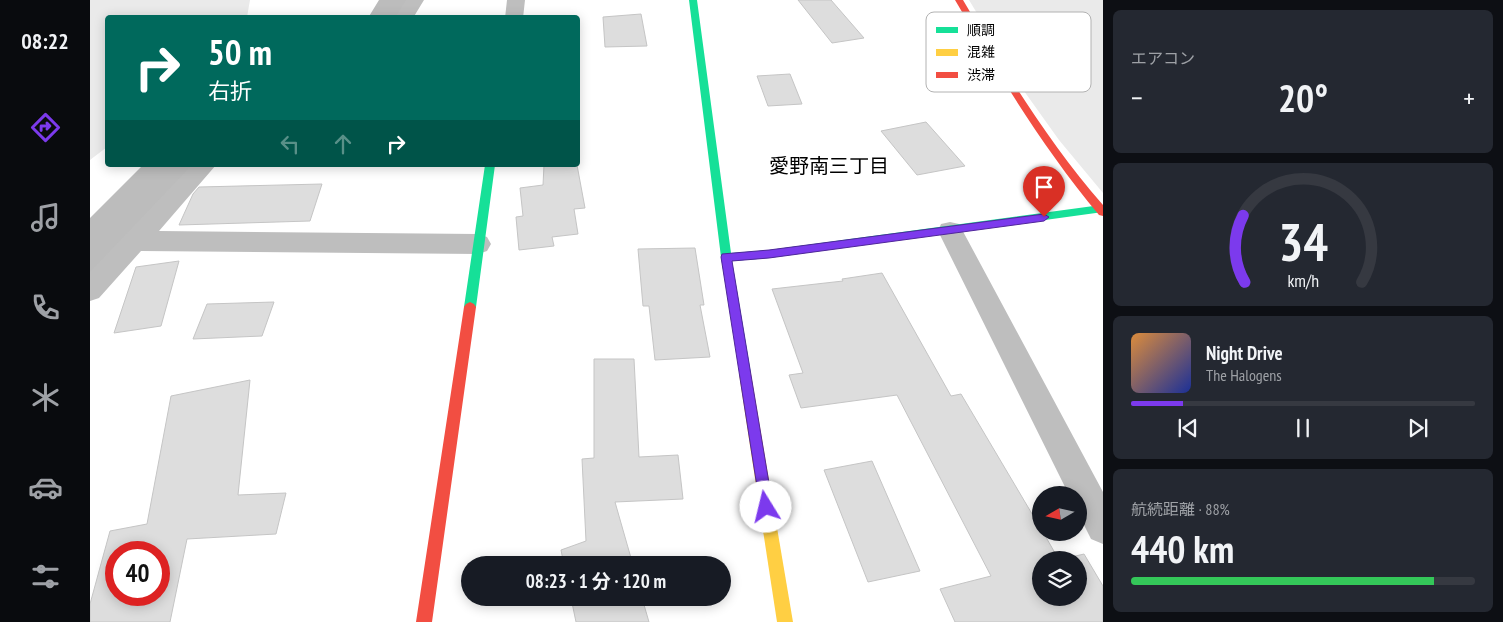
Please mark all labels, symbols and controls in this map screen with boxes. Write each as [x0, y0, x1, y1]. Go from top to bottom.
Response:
legend [926, 12, 1091, 92]
text: 順調 [967, 21, 995, 39]
text: 08:22 [21, 27, 69, 55]
text: 50 m [208, 29, 272, 75]
icon: right [125, 35, 190, 100]
text: 混雑 [967, 43, 995, 61]
text: エアコン [1131, 48, 1195, 68]
text: 渋滞 [967, 66, 995, 84]
text: 20° [1278, 73, 1328, 122]
text: 右折 [208, 77, 252, 105]
text: − [1131, 79, 1143, 116]
text: + [1463, 79, 1475, 116]
icon: directions [28, 110, 63, 145]
icon: left [276, 130, 304, 158]
icon: ahead [329, 130, 357, 158]
icon: right [382, 130, 410, 158]
district label: 愛野南三丁目 [769, 153, 889, 179]
pin [1023, 166, 1065, 217]
icon: arrive [1030, 173, 1058, 201]
icon: music [28, 200, 63, 235]
text: 34 [1278, 208, 1328, 275]
text: km/h [1287, 269, 1319, 292]
icon: phone [28, 290, 63, 325]
text: Night Drive [1206, 341, 1283, 365]
text: The Halogens [1206, 365, 1282, 385]
icon: climate [28, 380, 63, 415]
icon: previous [1174, 414, 1202, 442]
icon: pause [1289, 414, 1317, 442]
icon: next [1404, 414, 1432, 442]
icon: car [28, 470, 63, 505]
position arrow [739, 480, 791, 532]
north arrow [1032, 486, 1088, 541]
map controls [1032, 486, 1087, 606]
text: 航続距離 · 88% [1131, 499, 1230, 519]
text: 440 km [1131, 524, 1234, 573]
speed limit sign: 40 [105, 541, 170, 606]
button: layers [1032, 551, 1087, 606]
icon: filters [28, 559, 63, 594]
text: 08:23 · 1 分 · 120 m [526, 569, 666, 593]

